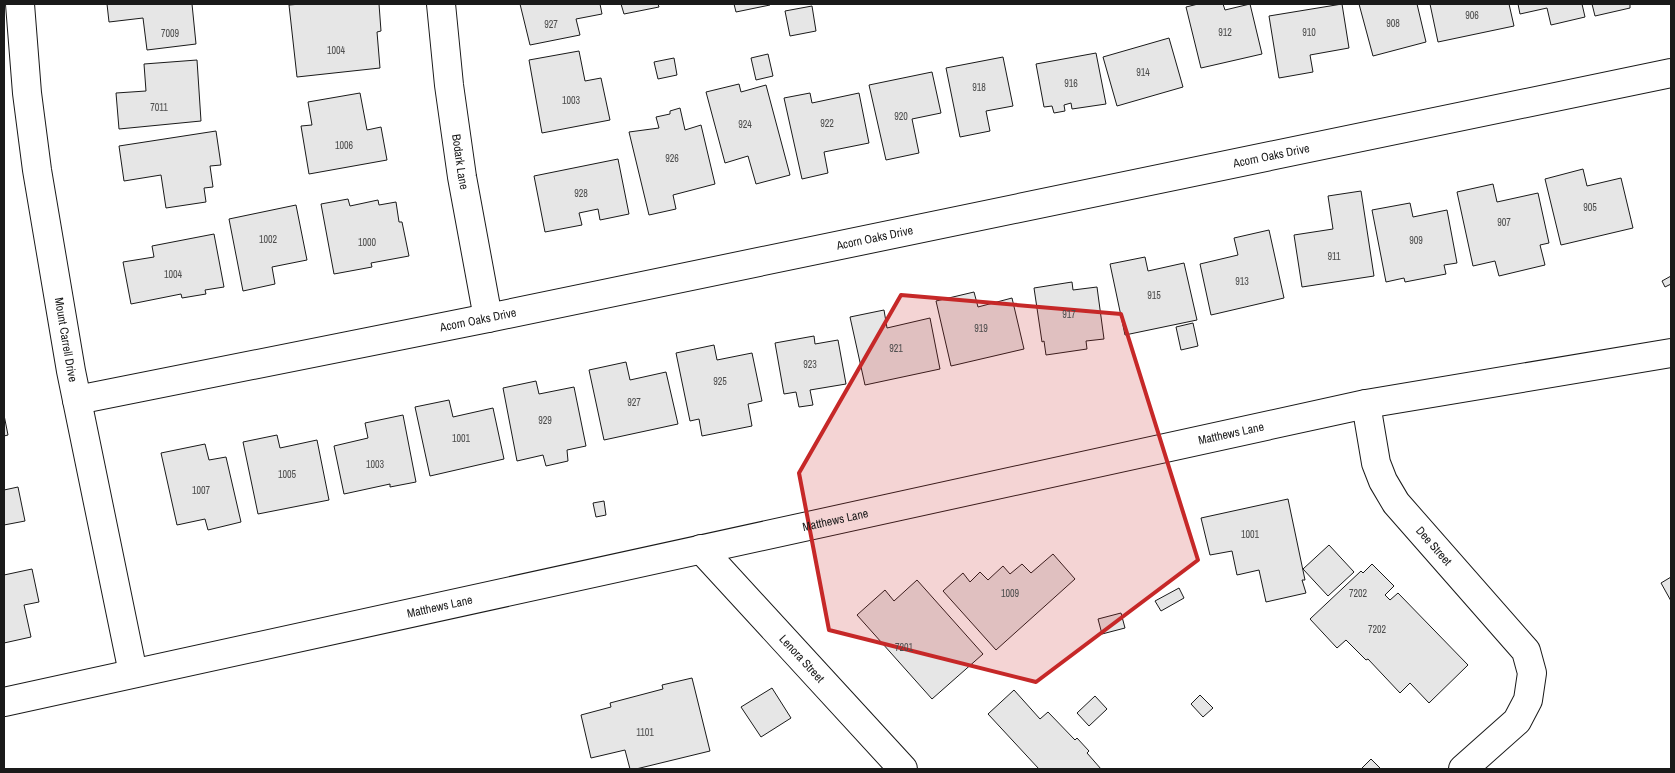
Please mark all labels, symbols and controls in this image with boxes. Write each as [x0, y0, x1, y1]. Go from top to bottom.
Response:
house number: 906 [1465, 9, 1479, 22]
house number: 908 [1386, 17, 1400, 30]
house number: 927 [544, 18, 558, 31]
house number: 912 [1218, 26, 1232, 39]
house number: 910 [1302, 26, 1316, 39]
house number: 7009 [161, 27, 180, 40]
house number: 1004 [327, 44, 346, 57]
house number: 914 [1136, 66, 1150, 79]
house number: 916 [1064, 77, 1078, 90]
house number: 918 [972, 81, 986, 94]
house number: 1003 [562, 94, 581, 107]
house number: 7011 [150, 101, 168, 114]
house number: 920 [894, 110, 908, 123]
house number: 922 [820, 117, 834, 130]
house number: 924 [738, 118, 752, 131]
street label: Bodark Lane [448, 133, 472, 191]
house number: 1006 [335, 139, 354, 152]
street label: Acorn Oaks Drive [1231, 140, 1311, 172]
house number: 926 [665, 152, 679, 165]
house number: 928 [574, 187, 588, 200]
house number: 905 [1583, 201, 1597, 214]
house number: 907 [1497, 216, 1511, 229]
street label: Acorn Oaks Drive [834, 222, 914, 254]
house number: 1002 [259, 233, 278, 246]
house number: 909 [1409, 234, 1423, 247]
house number: 1000 [358, 236, 377, 249]
house number: 911 [1327, 250, 1341, 263]
house number: 1004 [164, 268, 183, 281]
house number: 913 [1235, 275, 1249, 288]
house number: 915 [1147, 289, 1161, 302]
street label: Mount Carrell Drive [51, 296, 81, 383]
street label: Acorn Oaks Drive [437, 304, 518, 336]
house number: 917 [1062, 308, 1076, 321]
house number: 919 [974, 322, 988, 335]
house number: 921 [889, 342, 903, 355]
house number: 923 [803, 358, 817, 371]
house number: 925 [713, 375, 727, 388]
house number: 927 [627, 396, 641, 409]
house number: 929 [538, 414, 552, 427]
street label: Matthews Lane [1197, 419, 1265, 449]
house number: 1001 [452, 432, 471, 445]
house number: 1003 [366, 458, 385, 471]
house number: 1005 [278, 468, 297, 481]
house number: 1007 [192, 484, 211, 497]
street label: Matthews Lane [801, 505, 870, 535]
street label: Dee Street [1412, 523, 1456, 569]
house number: 1001 [1241, 528, 1260, 541]
house number: 1009 [1001, 587, 1020, 600]
house number: 7202 [1349, 587, 1368, 600]
street label: Matthews Lane [405, 592, 474, 622]
house number: 7202 [1368, 623, 1387, 636]
street label: Lenora Street [776, 631, 828, 686]
house number: 7201 [895, 641, 914, 654]
house number: 1101 [636, 726, 654, 739]

